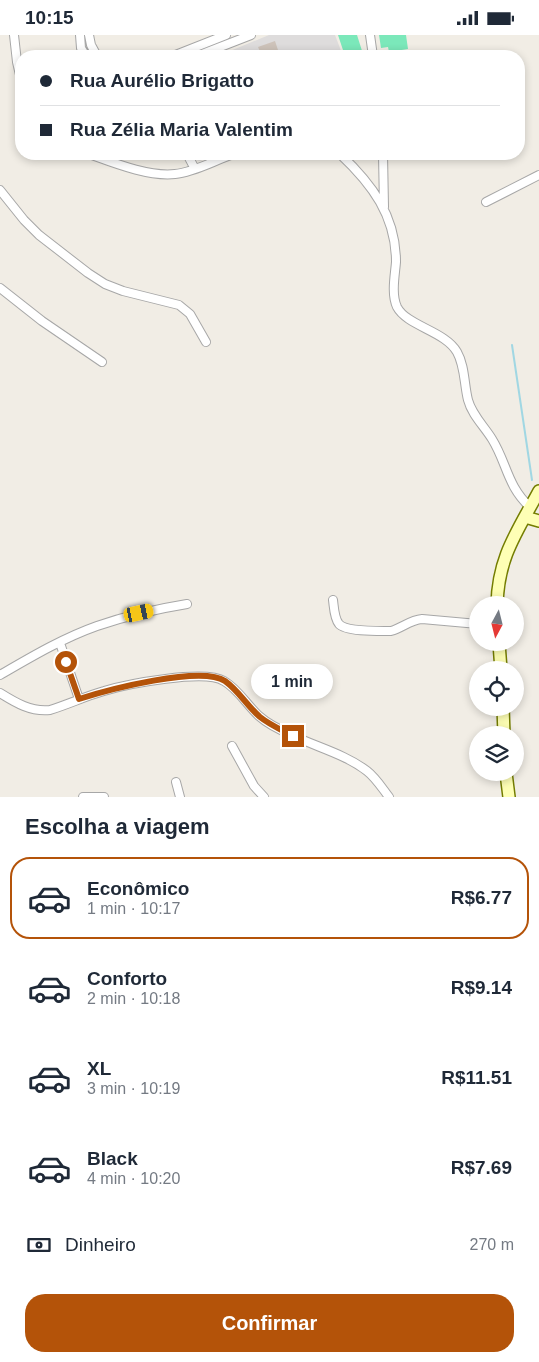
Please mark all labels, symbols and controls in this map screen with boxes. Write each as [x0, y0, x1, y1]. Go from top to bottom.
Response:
text: 10:15 [25, 7, 74, 28]
text: Rua Aurélio Brigatto [70, 70, 254, 91]
text: Rua Zélia Maria Valentim [70, 119, 293, 140]
north arrow [469, 596, 524, 651]
map controls [469, 596, 524, 781]
car [122, 603, 155, 623]
route start [55, 651, 77, 673]
button: locate [469, 661, 524, 716]
callout: 1 min [252, 663, 334, 699]
text: 1 min [271, 673, 313, 690]
route end [282, 725, 304, 747]
button: layers [469, 726, 524, 781]
text: Escolha a viagem [25, 814, 210, 839]
icon: car [27, 876, 72, 921]
text: Econômico [87, 878, 189, 899]
text: R$6.77 [451, 887, 512, 908]
text: 1 min · 10:17 [87, 900, 180, 917]
icon: car [27, 966, 72, 1011]
text: Conforto [87, 968, 167, 989]
text: R$9.14 [451, 977, 512, 998]
text: 2 min · 10:18 [87, 990, 180, 1007]
icon: car [27, 1056, 72, 1101]
text: XL [87, 1058, 111, 1079]
text: R$11.51 [441, 1067, 512, 1088]
text: 3 min · 10:19 [87, 1080, 180, 1097]
icon: car [27, 1146, 72, 1191]
text: Black [87, 1148, 138, 1169]
text: R$7.69 [451, 1157, 512, 1178]
text: 4 min · 10:20 [87, 1170, 180, 1187]
icon: cash [25, 1231, 53, 1259]
text: Dinheiro [65, 1234, 136, 1255]
text: 270 m [470, 1236, 514, 1253]
button: Confirmar [25, 1294, 514, 1352]

